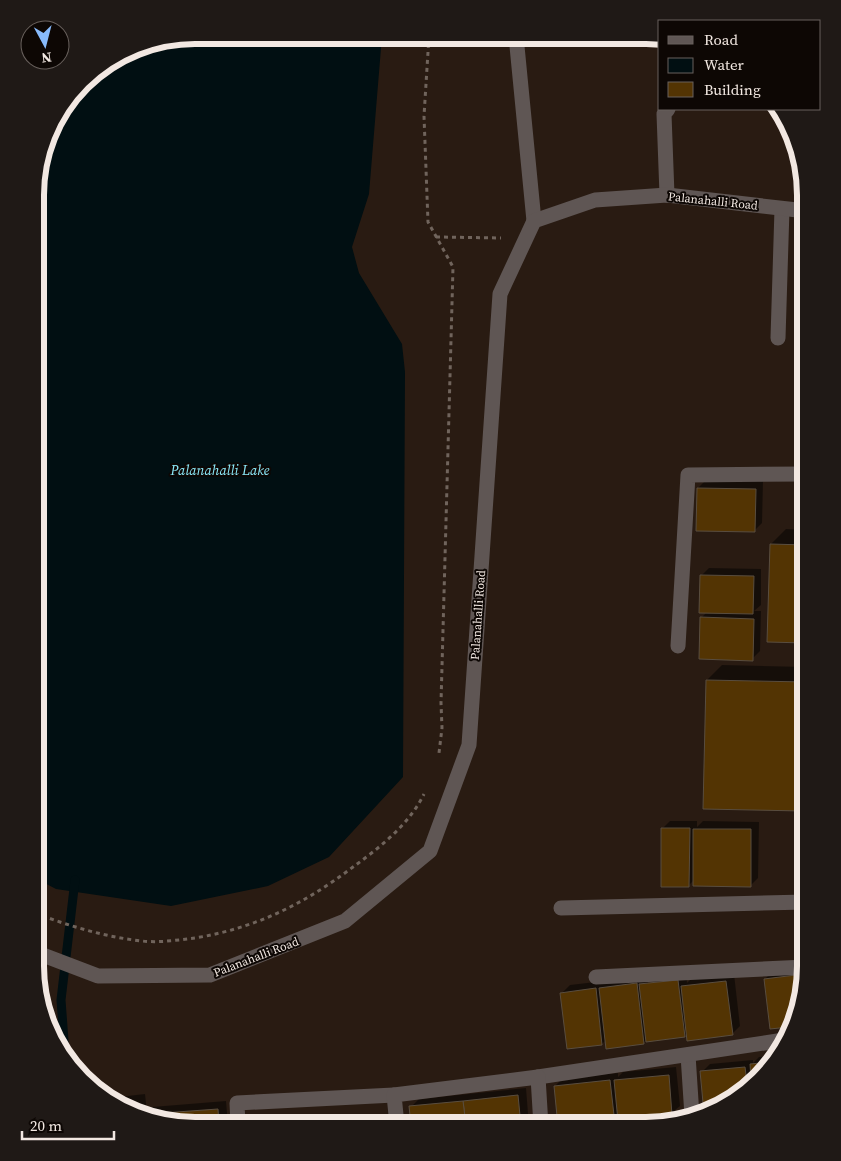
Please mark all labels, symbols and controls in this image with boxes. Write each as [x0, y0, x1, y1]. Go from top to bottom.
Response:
north arrow [20, 20, 70, 70]
legend [658, 20, 821, 110]
text: Road [704, 29, 738, 50]
text: N [40, 47, 53, 68]
text: Water [704, 54, 745, 75]
text: Building [704, 79, 761, 100]
street label: Palanahalli Road [667, 188, 759, 214]
water label: Palanahalli Lake [169, 460, 270, 480]
street label: Palanahalli Road [467, 569, 489, 661]
street label: Palanahalli Road [211, 933, 301, 981]
scale bar [22, 1108, 115, 1140]
text: 20 m [30, 1115, 62, 1136]

